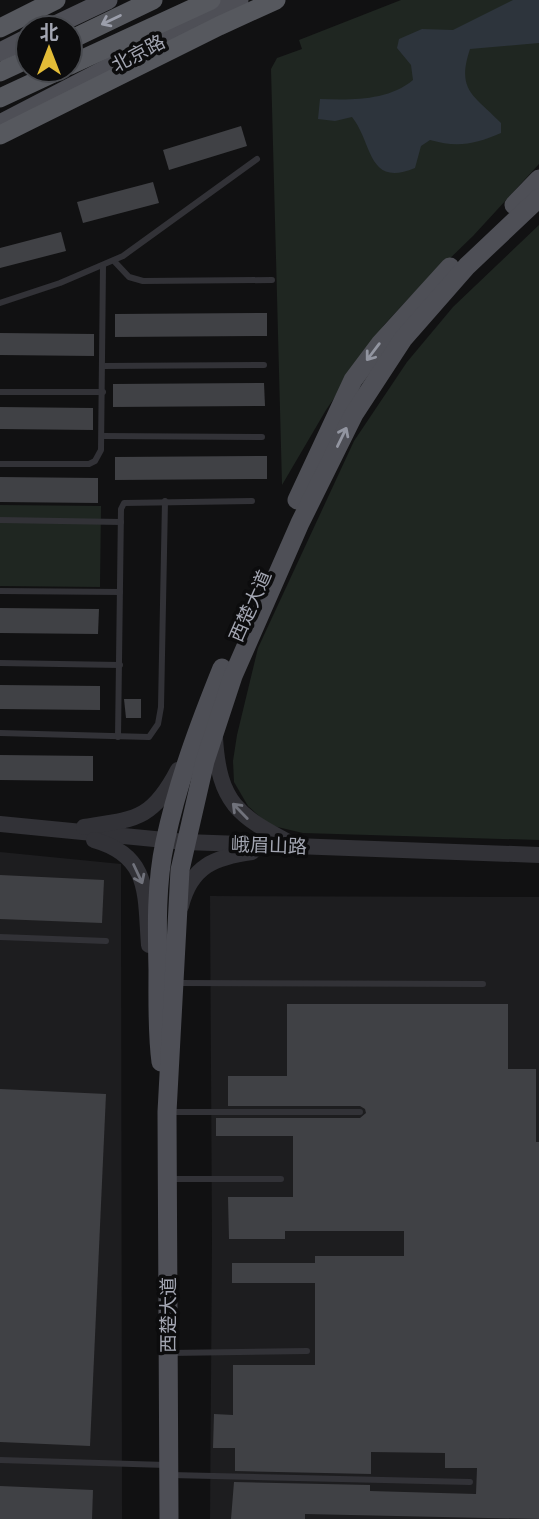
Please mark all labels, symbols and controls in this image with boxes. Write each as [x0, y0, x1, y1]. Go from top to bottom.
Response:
north arrow [14, 14, 84, 84]
one-way arrow [101, 15, 122, 28]
text: 北 [39, 20, 59, 44]
street label: 北京路 [107, 29, 169, 77]
one-way arrow [366, 343, 381, 361]
one-way arrow [336, 427, 350, 448]
street label: 西楚大道 [224, 566, 276, 646]
one-way arrow [232, 802, 248, 820]
street label: 峨眉山路 [231, 832, 307, 858]
one-way arrow [132, 863, 145, 884]
street label: 西楚大道 [156, 1277, 180, 1353]

